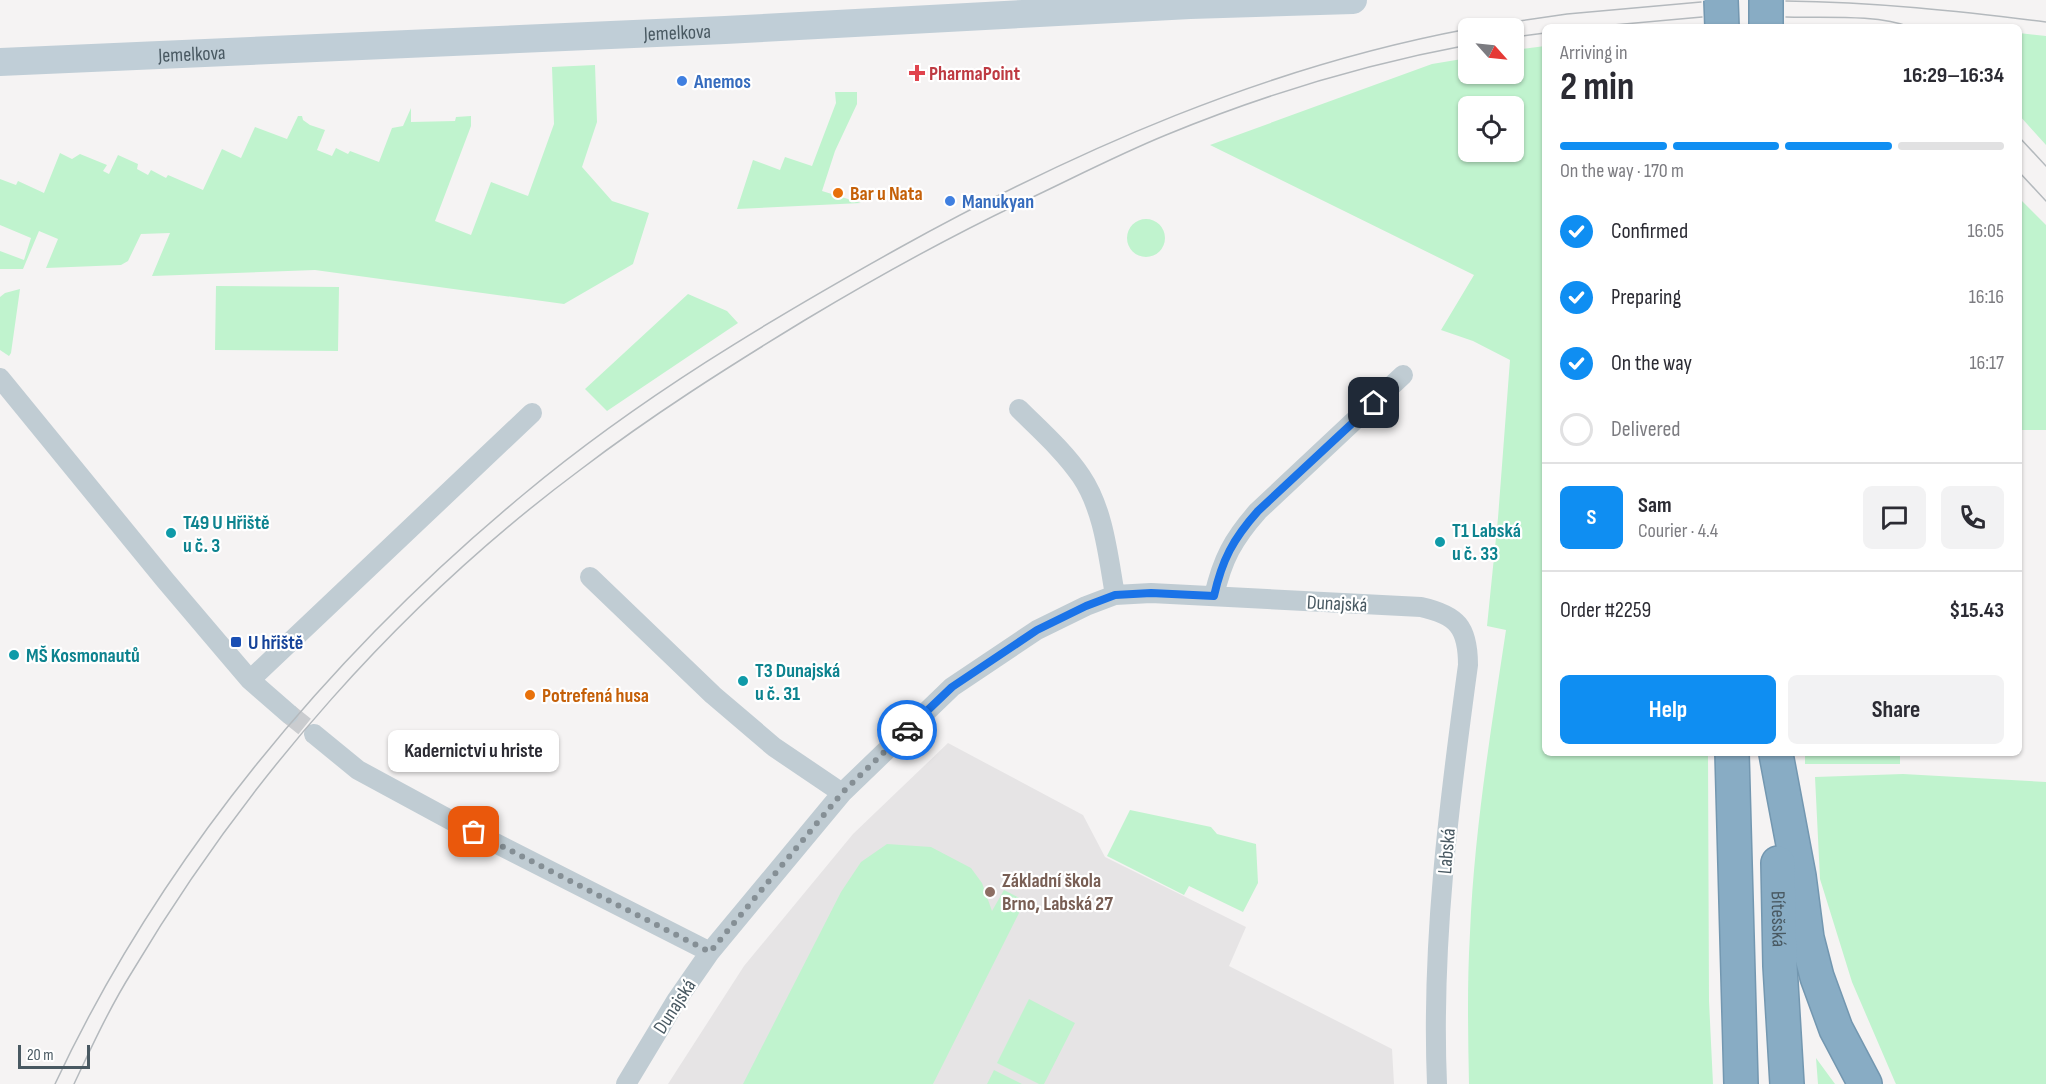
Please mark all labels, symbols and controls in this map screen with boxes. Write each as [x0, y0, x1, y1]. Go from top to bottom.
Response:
north arrow [1458, 18, 1524, 84]
map controls [1458, 18, 1524, 162]
street label: Jemelkova [642, 20, 712, 47]
street label: Jemelkova [157, 41, 226, 68]
text: Arriving in [1560, 41, 1628, 65]
place label: PharmaPoint [929, 62, 1021, 86]
text: 16:29–16:34 [1903, 62, 2004, 89]
text: 2 min [1560, 64, 1634, 111]
marker: PharmaPoint [910, 66, 924, 80]
place label: Anemos [693, 70, 751, 94]
marker: Anemos [675, 74, 689, 88]
button: locate [1458, 96, 1524, 162]
text: On the way · 170 m [1560, 159, 1684, 183]
place label: Bar u Nata [850, 182, 923, 206]
marker: Bar u Nata [831, 186, 845, 200]
place label: Manukyan [962, 190, 1034, 214]
marker: Manukyan [943, 194, 957, 208]
icon: check [1560, 215, 1593, 248]
text: Confirmed [1611, 218, 1688, 245]
text: 16:05 [1968, 219, 2004, 243]
icon: check [1560, 281, 1593, 314]
text: Preparing [1611, 284, 1681, 311]
text: 16:16 [1969, 285, 2004, 309]
icon: check [1560, 347, 1593, 380]
text: On the way [1611, 350, 1692, 377]
text: 16:17 [1970, 351, 2004, 375]
pin [1348, 377, 1399, 428]
icon: home [1357, 386, 1390, 419]
text: Delivered [1611, 416, 1680, 443]
button: chat [1863, 486, 1926, 549]
button: phone [1941, 486, 2004, 549]
text: Sam [1638, 492, 1672, 519]
text: S [1587, 504, 1596, 531]
place label: T49 U Hřiště u č. 3 [183, 511, 270, 558]
place label: T1 Labská u č. 33 [1452, 519, 1521, 566]
text: Courier · 4.4 [1638, 519, 1718, 543]
marker: T49 U Hřiště u č. 3 [164, 526, 178, 540]
marker: T1 Labská u č. 33 [1433, 535, 1447, 549]
street label: Dunajská [1306, 590, 1368, 618]
text: Order #2259 [1560, 597, 1651, 624]
text: $15.43 [1949, 597, 2004, 624]
place label: U hřiště [248, 631, 303, 655]
marker: U hřiště [229, 635, 243, 649]
place label: MŠ Kosmonautů [26, 644, 140, 668]
marker: MŠ Kosmonautů [7, 648, 21, 662]
place label: T3 Dunajská u č. 31 [755, 659, 840, 706]
marker: T3 Dunajská u č. 31 [736, 674, 750, 688]
button: Help [1560, 675, 1776, 744]
button: Share [1788, 675, 2004, 744]
place label: Potrefená husa [542, 684, 649, 708]
marker: Potrefená husa [523, 688, 537, 702]
courier [877, 700, 937, 760]
icon: car [891, 714, 924, 747]
callout: Kadernictvi u hriste [388, 730, 560, 772]
text: Kadernictvi u hriste [404, 739, 543, 763]
pin [448, 806, 499, 857]
icon: bag [457, 815, 490, 848]
street label: Labská [1433, 827, 1461, 875]
place label: Základní škola Brno, Labská 27 [1002, 869, 1113, 916]
marker: Základní škola Brno, Labská 27 [983, 885, 997, 899]
street label: Bítešská [1766, 891, 1791, 947]
street label: Dunajská [648, 975, 701, 1038]
scale bar [18, 1042, 90, 1070]
text: 20 m [27, 1046, 54, 1065]

